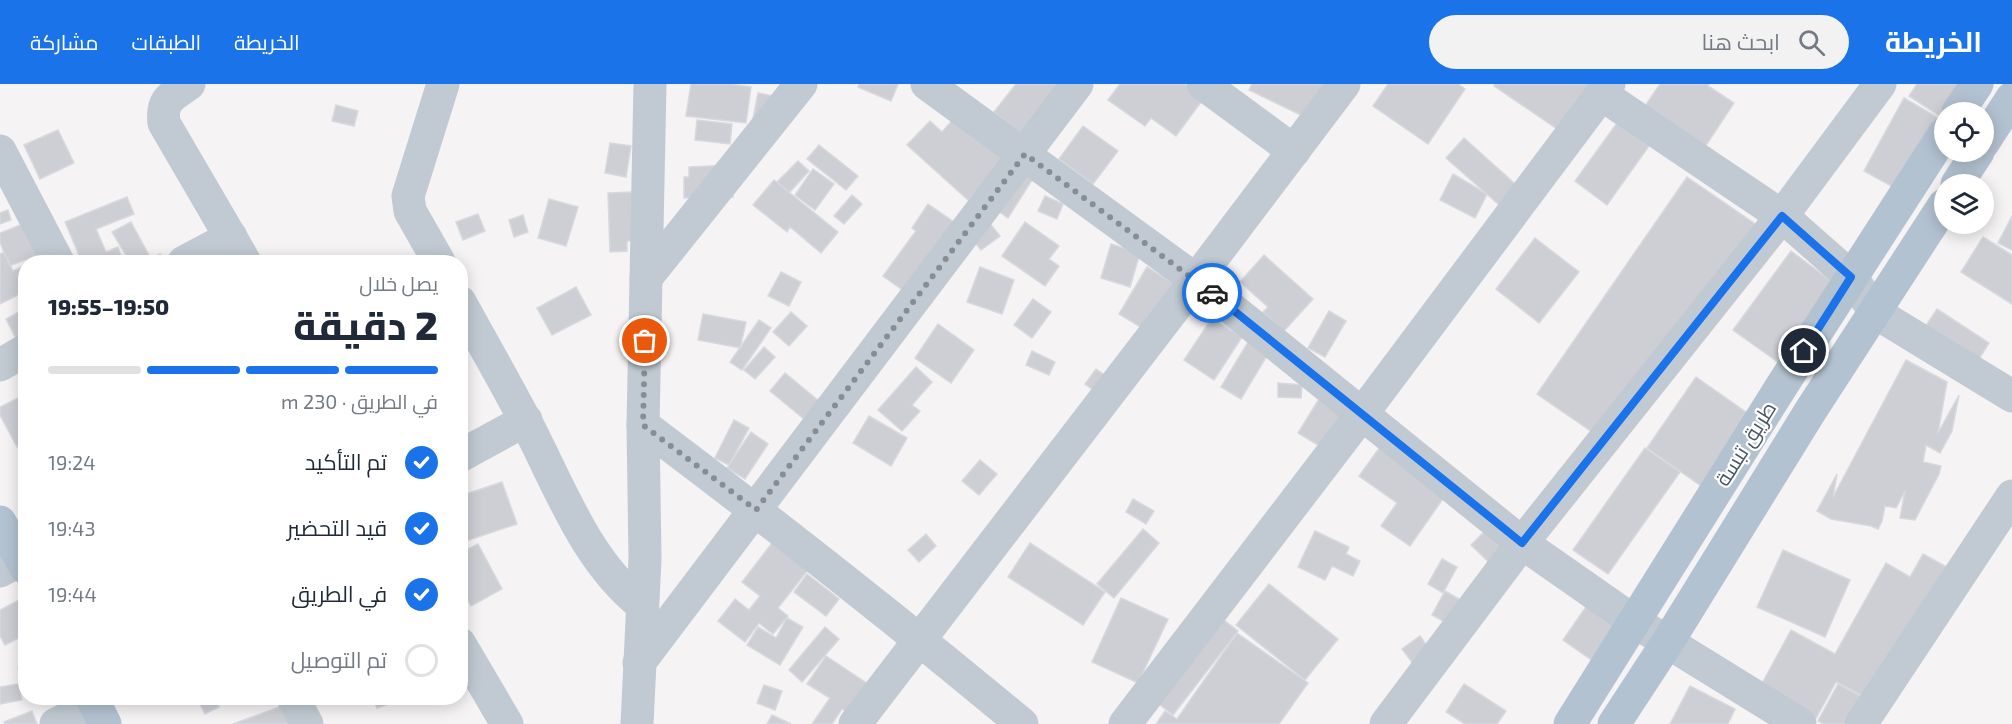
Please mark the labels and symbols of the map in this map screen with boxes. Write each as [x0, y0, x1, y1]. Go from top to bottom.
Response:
courier [1182, 263, 1242, 323]
pin [619, 315, 670, 366]
pin [1778, 325, 1829, 376]
street label: طريق تبسة [1709, 396, 1782, 491]

